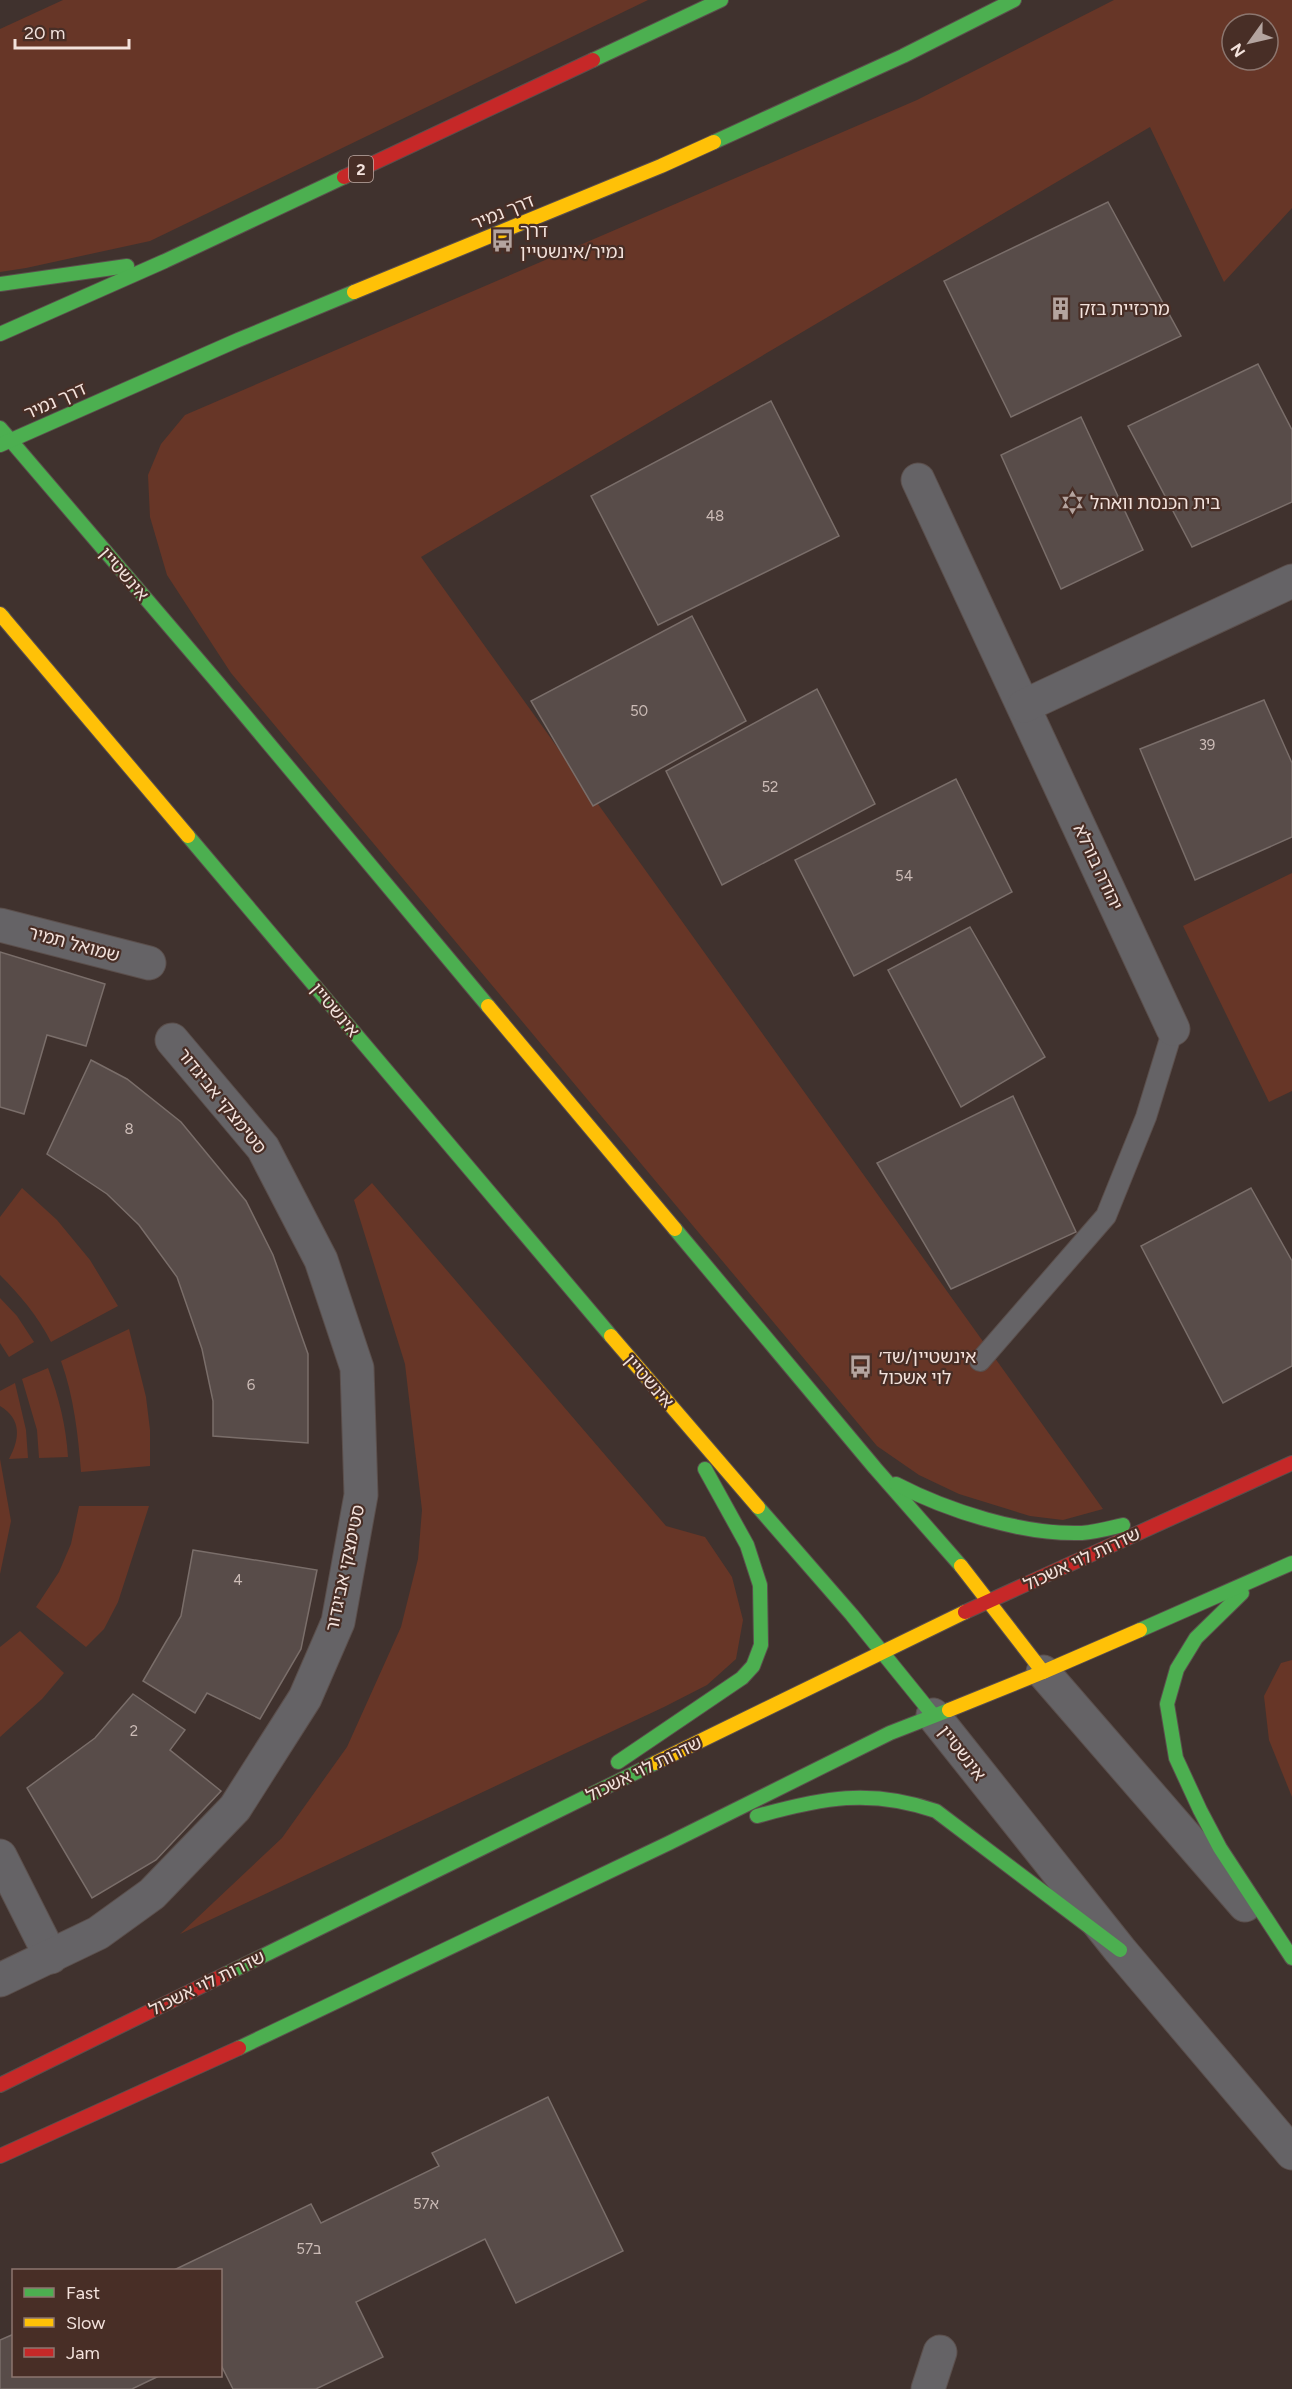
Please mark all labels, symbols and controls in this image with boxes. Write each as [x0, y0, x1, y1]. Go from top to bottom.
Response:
scale bar [15, 12, 129, 50]
north arrow [1220, 12, 1280, 72]
text: 20 m [24, 22, 65, 44]
text: N [1227, 40, 1249, 61]
road number: 2 [349, 156, 373, 182]
street label: דרך נמיר [468, 189, 538, 234]
place label: דרך נמיר/אינשטיין [520, 220, 624, 263]
bus stop icon: דרך נמיר/אינשטיין [489, 228, 515, 254]
building icon: מרכזיית בזק [1048, 296, 1074, 322]
place label: מרכזיית בזק [1079, 298, 1170, 320]
street label: דרך נמיר [21, 378, 90, 424]
synagogue icon: בית הכנסת וואהל [1059, 490, 1085, 516]
place label: בית הכנסת וואהל [1090, 492, 1221, 514]
house number: 48 [706, 507, 724, 525]
street label: אינשטיין [95, 543, 153, 605]
house number: 50 [630, 702, 648, 720]
house number: 39 [1199, 736, 1215, 754]
house number: 52 [761, 778, 779, 796]
street label: יהודה בורלא [1068, 820, 1128, 914]
house number: 54 [895, 867, 913, 885]
street label: שמואל תמיר [26, 921, 122, 967]
street label: אינשטיין [306, 978, 364, 1042]
street label: סטימצקי אביגדור [173, 1044, 271, 1158]
house number: 8 [124, 1120, 134, 1138]
place label: אינשטיין/שד׳ לוי אשכול [879, 1346, 976, 1389]
street label: אינשטיין [620, 1350, 678, 1412]
bus stop icon: אינשטיין/שד׳ לוי אשכול [848, 1354, 874, 1380]
house number: 6 [247, 1376, 256, 1394]
street label: סטימצקי אביגדור [321, 1503, 369, 1633]
street label: שדרות לוי אשכול [1020, 1522, 1144, 1596]
house number: 4 [233, 1571, 243, 1589]
street label: אינשטיין [934, 1721, 990, 1785]
house number: 2 [130, 1722, 138, 1740]
street label: שדרות לוי אשכול [582, 1731, 706, 1807]
street label: שדרות לוי אשכול [145, 1945, 269, 2021]
house number: 57א [413, 2195, 439, 2213]
house number: 57ב [296, 2240, 322, 2258]
legend [12, 2269, 222, 2377]
text: Fast [66, 2282, 100, 2304]
text: Slow [66, 2312, 105, 2334]
text: Jam [66, 2342, 100, 2364]

